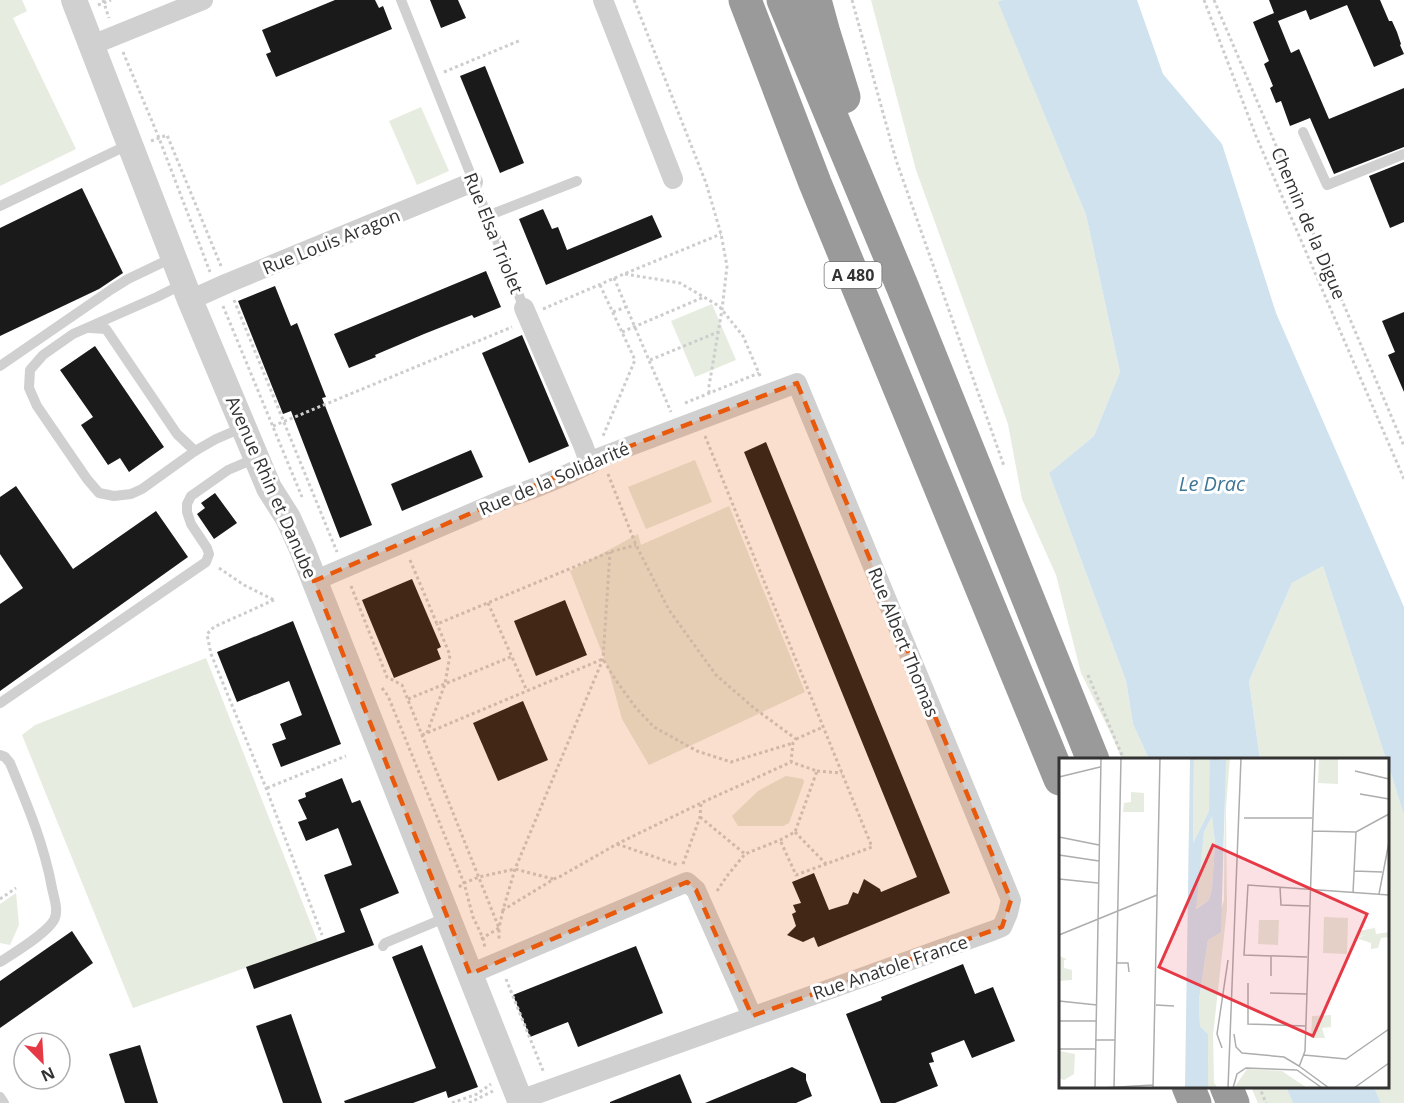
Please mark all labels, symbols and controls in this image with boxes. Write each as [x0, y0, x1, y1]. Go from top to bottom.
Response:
street label: Chemin de la Digue [1266, 143, 1352, 303]
street label: Rue Elsa Triolet [459, 169, 529, 297]
street label: Rue Louis Aragon [259, 202, 403, 280]
road number: A 480 [824, 262, 882, 288]
street label: Avenue Rhin et Danube [221, 392, 323, 582]
street label: Rue de la Solidarité [475, 435, 633, 521]
water label: Le Drac [1179, 470, 1246, 497]
street label: Rue Albert Thomas [863, 564, 945, 720]
inset map [1059, 758, 1389, 1088]
street label: Rue Anatole France [809, 929, 971, 1005]
north arrow [12, 1031, 72, 1091]
text: N [38, 1062, 59, 1087]

